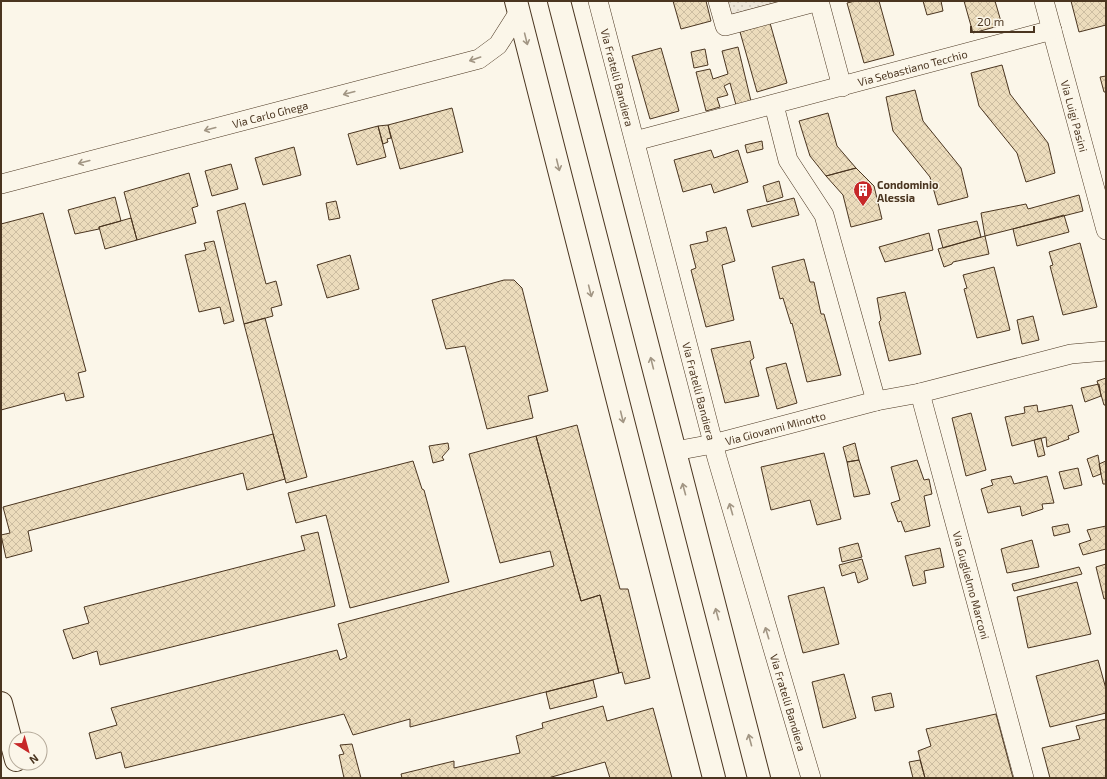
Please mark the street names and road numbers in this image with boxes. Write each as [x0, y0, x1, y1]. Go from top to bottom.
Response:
street label: Via Fratelli Bandiera [599, 27, 637, 128]
street label: Via Sebastiano Tecchio [856, 46, 969, 88]
street label: Via Luigi Pasini [1059, 78, 1091, 153]
street label: Via Carlo Ghega [231, 98, 309, 130]
street label: Via Fratelli Bandiera [681, 341, 719, 441]
street label: Via Giovanni Minotto [724, 408, 827, 447]
street label: Via Guglielmo Marconi [951, 530, 993, 641]
street label: Via Fratelli Bandiera [768, 652, 809, 753]

